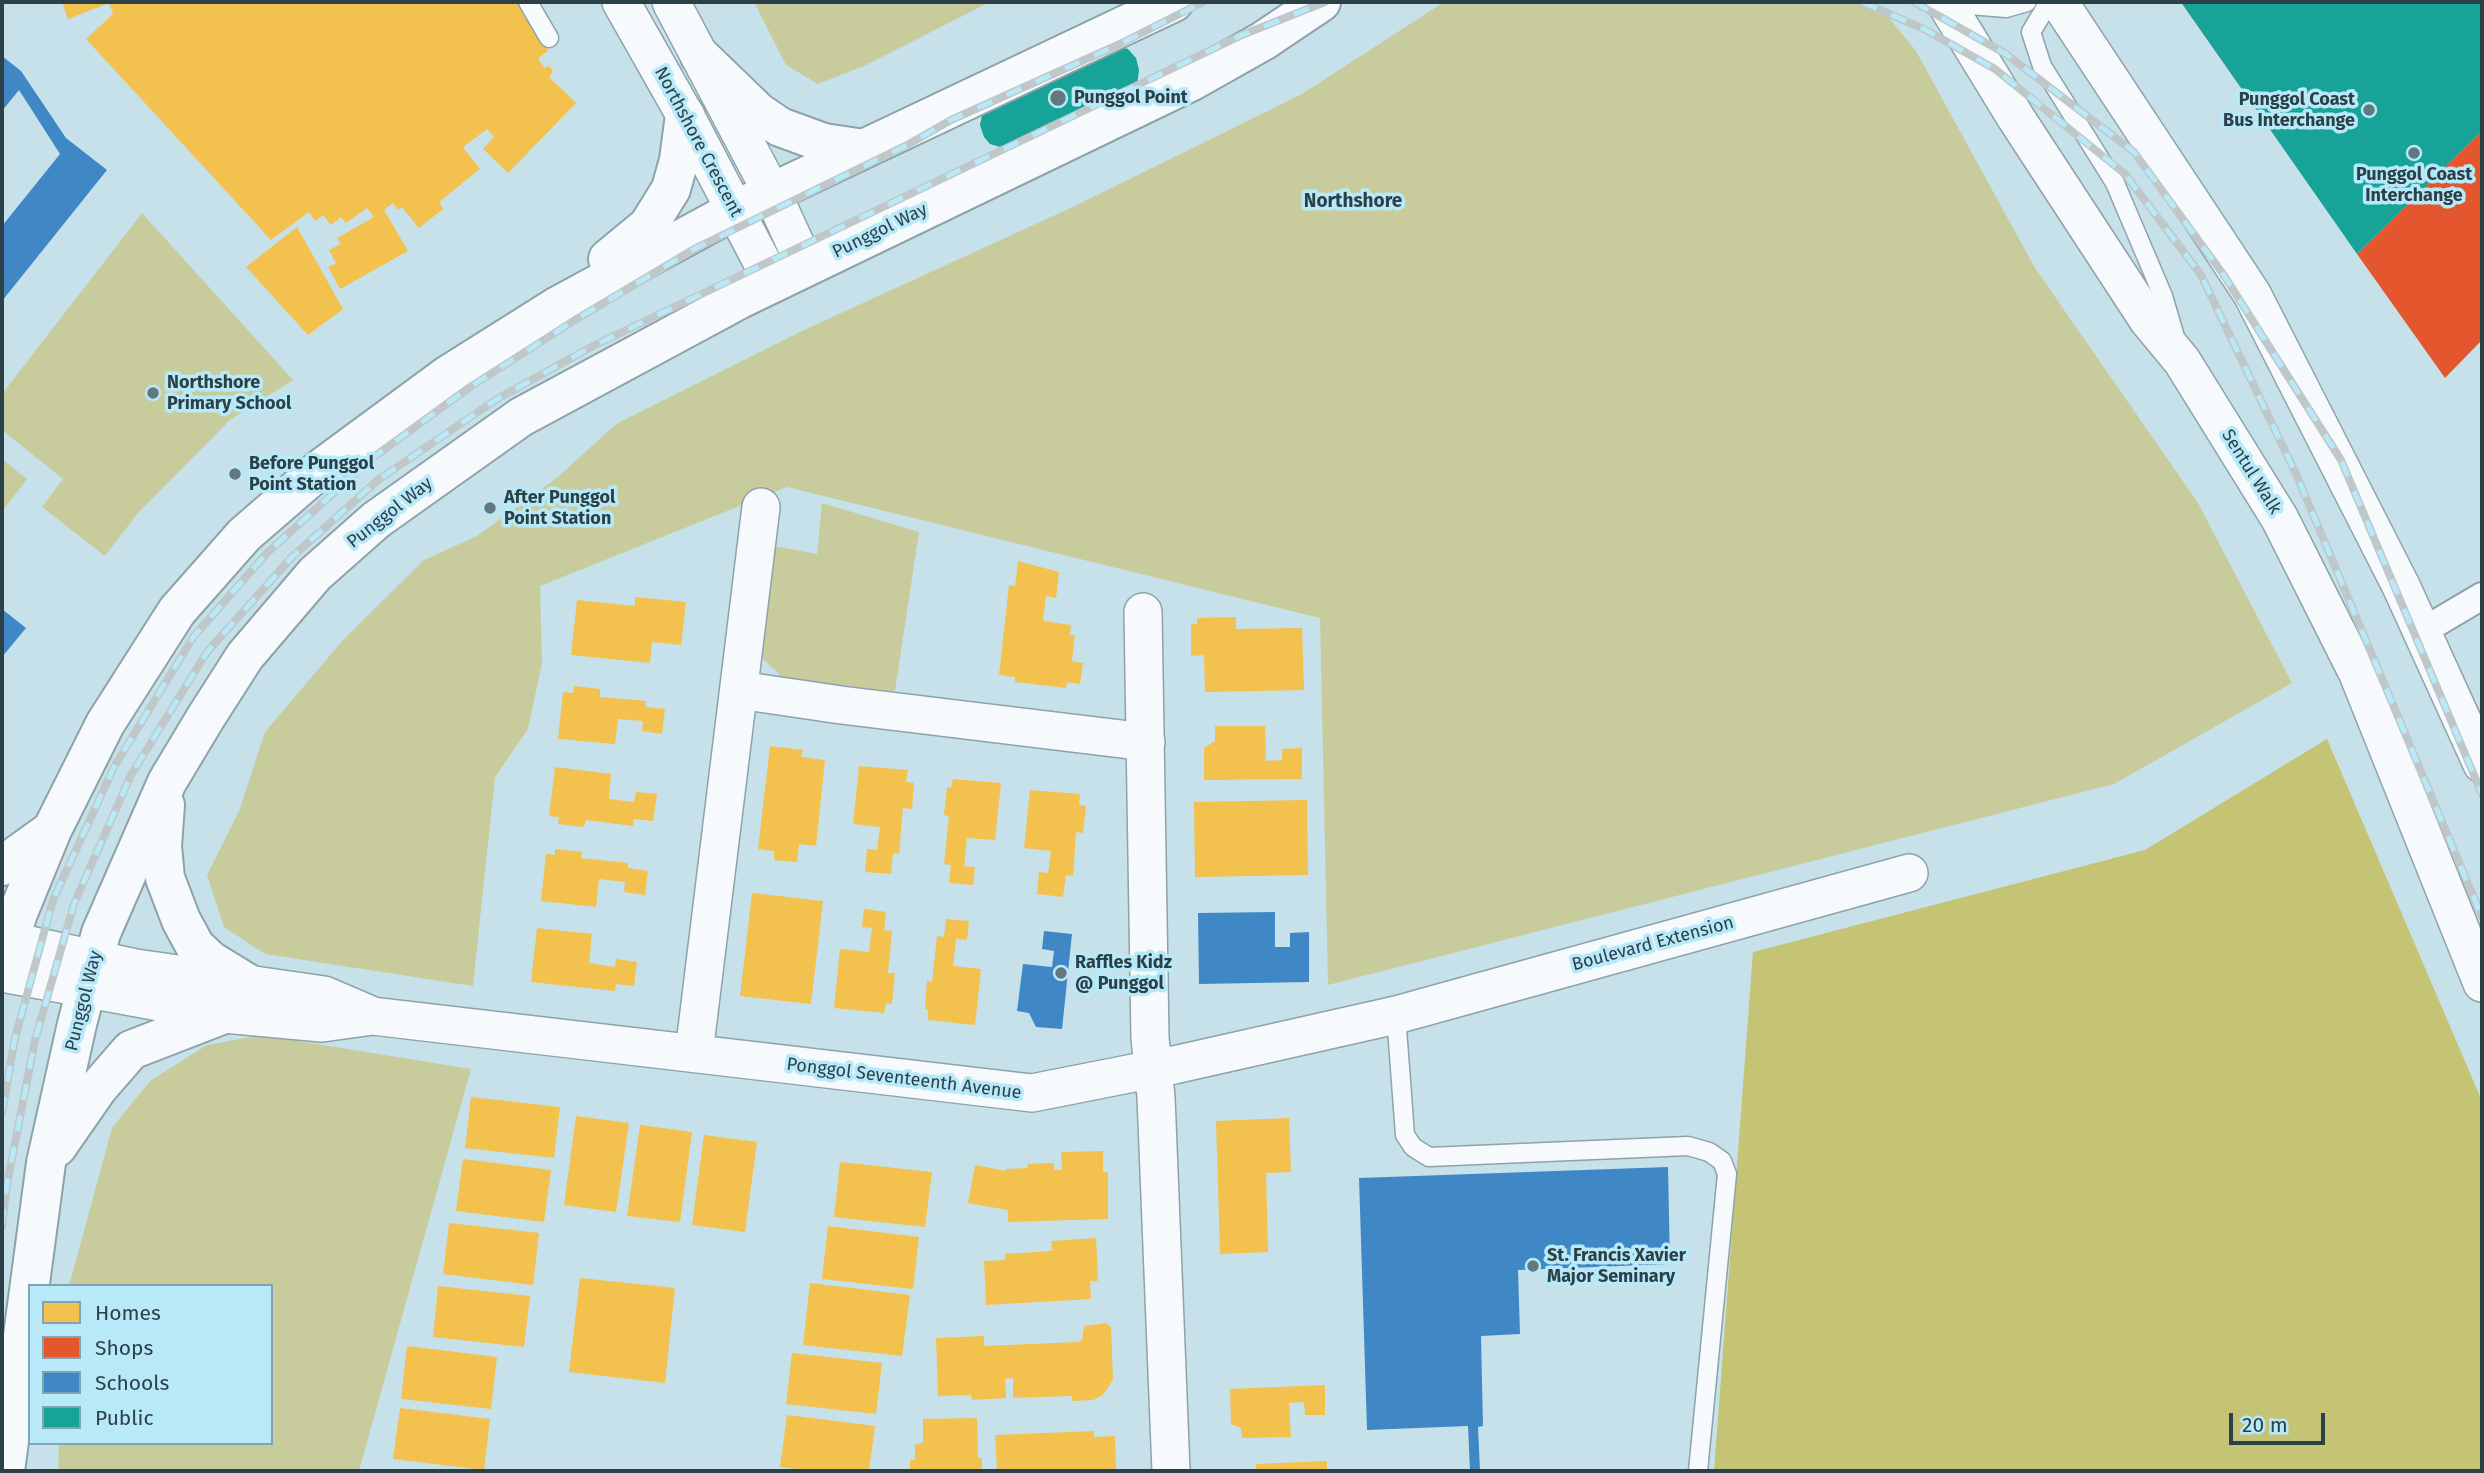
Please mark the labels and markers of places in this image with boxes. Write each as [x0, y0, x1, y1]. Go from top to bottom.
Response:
place label: Punggol Point [1074, 87, 1188, 109]
marker: Punggol Point [1048, 88, 1068, 108]
place label: Punggol Coast Bus Interchange [2223, 89, 2355, 132]
marker: Punggol Coast Bus Interchange [2361, 102, 2377, 118]
marker: Punggol Coast Interchange [2406, 145, 2422, 161]
place label: Punggol Coast Interchange [2356, 164, 2472, 206]
place label: Northshore Primary School [167, 372, 291, 414]
marker: Northshore Primary School [145, 385, 161, 401]
place label: Before Punggol Point Station [249, 453, 374, 496]
marker: Before Punggol Point Station [227, 466, 243, 482]
place label: After Punggol Point Station [504, 487, 615, 530]
marker: After Punggol Point Station [482, 500, 498, 516]
place label: Raffles Kidz @ Punggol [1075, 952, 1172, 995]
marker: Raffles Kidz @ Punggol [1053, 965, 1069, 981]
place label: St. Francis Xavier Major Seminary [1547, 1245, 1686, 1288]
marker: St. Francis Xavier Major Seminary [1525, 1258, 1541, 1274]

